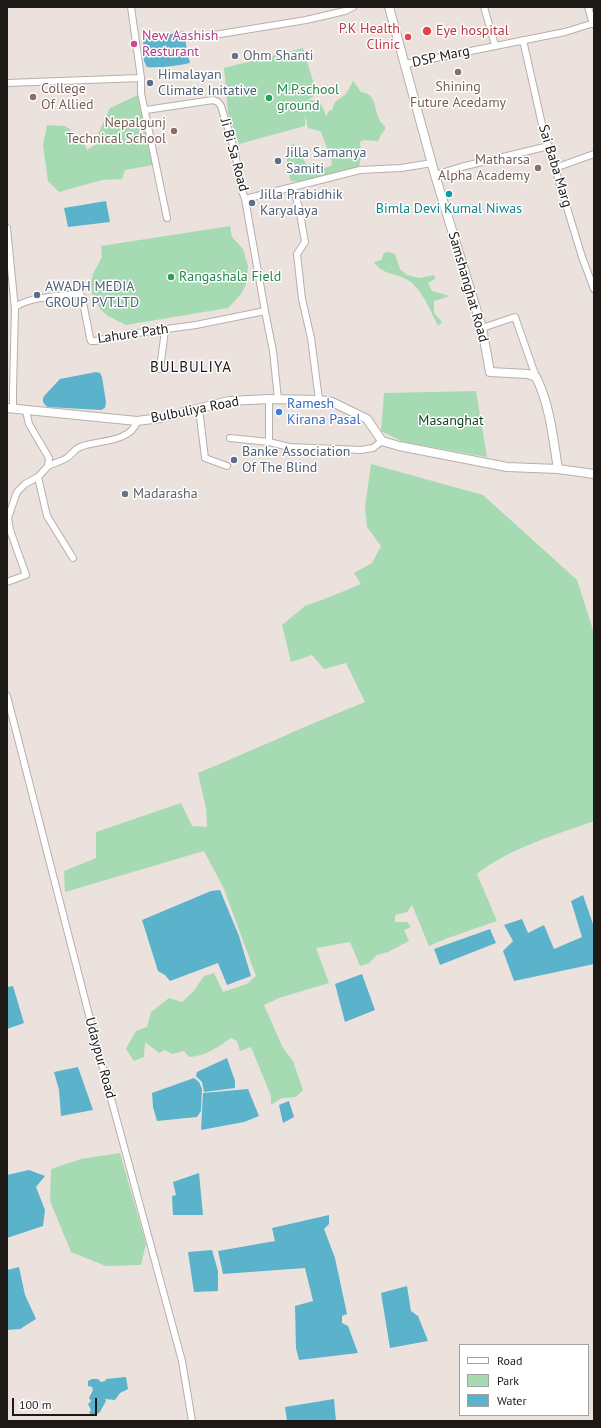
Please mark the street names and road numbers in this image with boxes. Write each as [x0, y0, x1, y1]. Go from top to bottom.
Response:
street label: DSP Marg [411, 43, 471, 71]
street label: Ji Bi Sa Road [216, 117, 252, 193]
street label: Sai Baba Marg [534, 123, 576, 209]
street label: Samshanghat Road [444, 230, 492, 344]
street label: Lahure Path [96, 321, 170, 347]
street label: Bulbuliya Road [149, 393, 241, 427]
street label: Udaypur Road [81, 1016, 119, 1100]

